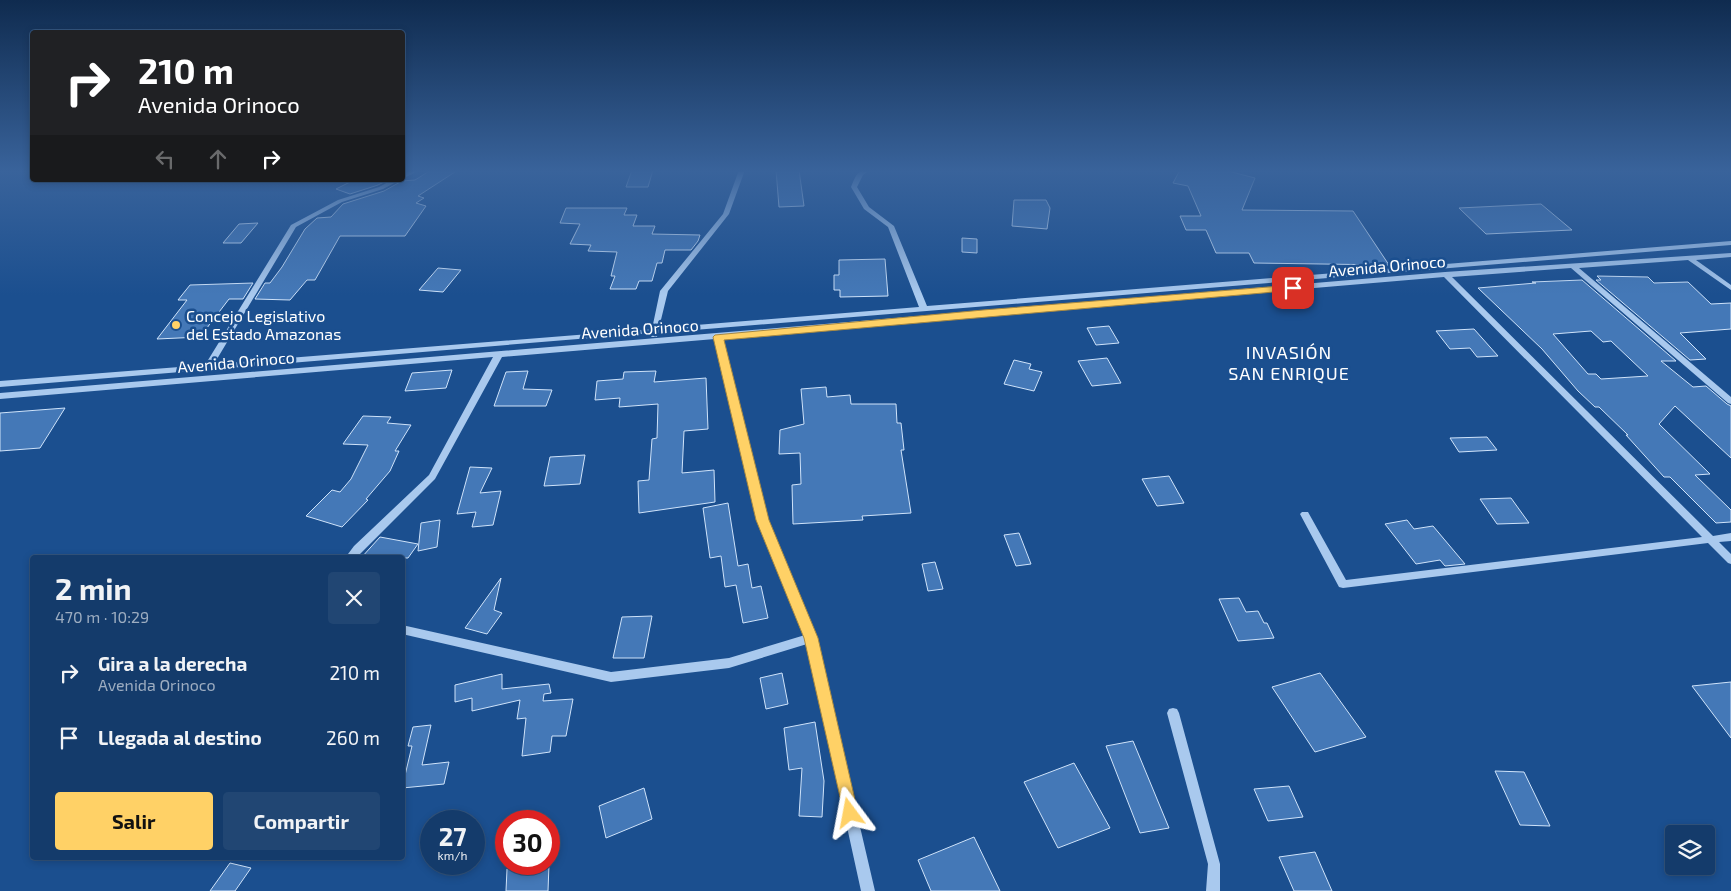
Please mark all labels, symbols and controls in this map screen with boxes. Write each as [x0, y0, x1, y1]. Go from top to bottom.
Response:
text: 210 m [138, 49, 234, 91]
icon: right [55, 50, 120, 115]
text: Avenida Orinoco [138, 91, 300, 117]
icon: left [151, 145, 179, 173]
icon: ahead [204, 145, 232, 173]
icon: right [257, 145, 285, 173]
street label: Avenida Orinoco [1328, 251, 1446, 280]
pin [1272, 267, 1314, 309]
icon: arrive [1279, 274, 1307, 302]
place label: Concejo Legislativo del Estado Amazonas [186, 306, 341, 343]
street label: Avenida Orinoco [581, 315, 699, 342]
marker: Concejo Legislativo del Estado Amazonas [170, 319, 182, 331]
district label: INVASIÓN SAN ENRIQUE [1228, 341, 1350, 384]
street label: Avenida Orinoco [177, 347, 295, 376]
text: 2 min [55, 570, 132, 606]
button: close [328, 572, 380, 624]
text: 470 m · 10:29 [55, 607, 149, 626]
text: Gira a la derecha [98, 652, 247, 675]
icon: right [55, 659, 83, 687]
text: 210 m [329, 661, 380, 684]
text: Avenida Orinoco [98, 675, 216, 694]
icon: arrive [55, 724, 83, 752]
text: Llegada al destino [98, 726, 262, 749]
text: 260 m [326, 726, 380, 749]
position arrow [823, 786, 875, 838]
button: Salir [55, 792, 213, 850]
button: Compartir [223, 792, 380, 850]
speed limit sign: 30 [495, 810, 560, 875]
text: 27 [439, 821, 466, 851]
map controls [1665, 825, 1715, 875]
button: layers [1665, 825, 1715, 875]
text: km/h [438, 848, 467, 862]

